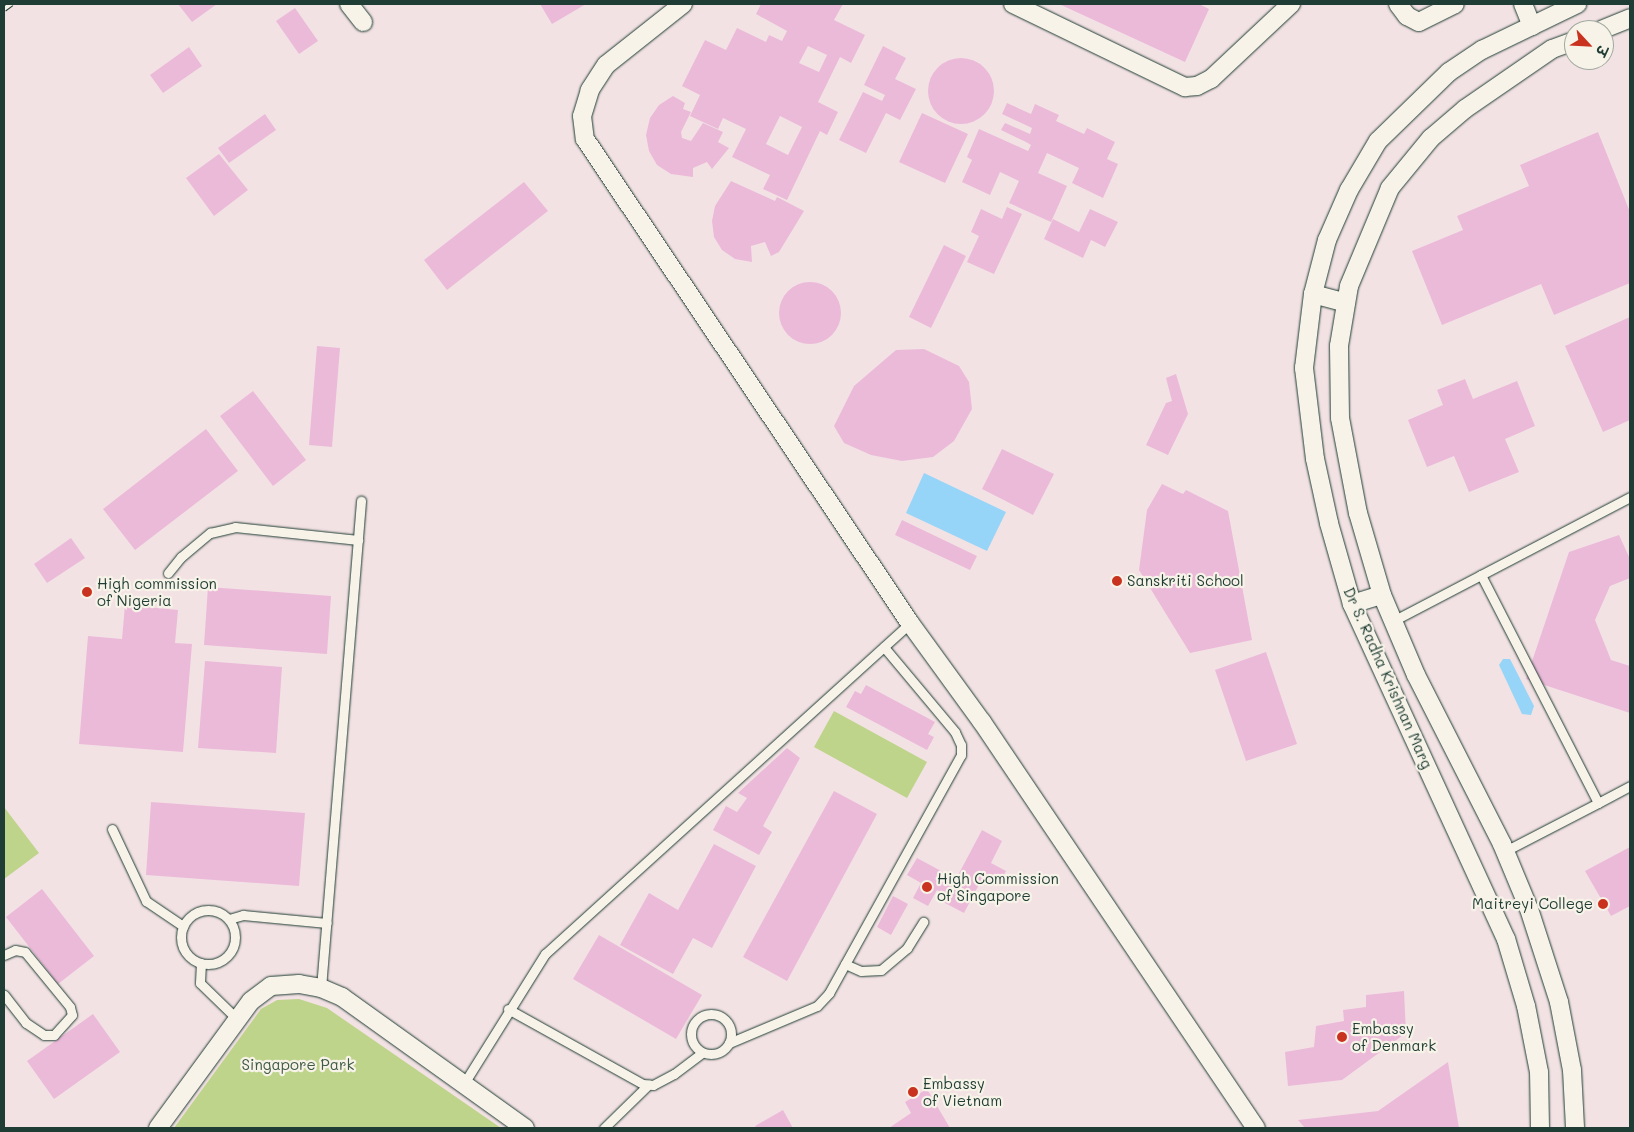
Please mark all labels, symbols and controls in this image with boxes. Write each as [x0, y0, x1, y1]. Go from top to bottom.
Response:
north arrow [1564, 20, 1614, 70]
text: उ [1592, 43, 1613, 59]
place label: Sanskriti School [1127, 572, 1244, 590]
place label: High commission of Nigeria [97, 574, 217, 609]
marker: Sanskriti School [1111, 575, 1123, 587]
street label: Dr S. Radha Krishnan Marg [1340, 585, 1436, 771]
marker: High commission of Nigeria [81, 586, 93, 598]
place label: High Commission of Singapore [937, 869, 1059, 904]
marker: High Commission of Singapore [921, 881, 933, 893]
place label: Maitreyi College [1472, 895, 1593, 913]
marker: Maitreyi College [1597, 898, 1609, 910]
place label: Embassy of Denmark [1352, 1019, 1436, 1054]
marker: Embassy of Denmark [1336, 1031, 1348, 1043]
park label: Singapore Park [241, 1056, 355, 1074]
place label: Embassy of Vietnam [923, 1074, 1002, 1109]
marker: Embassy of Vietnam [907, 1086, 919, 1098]

